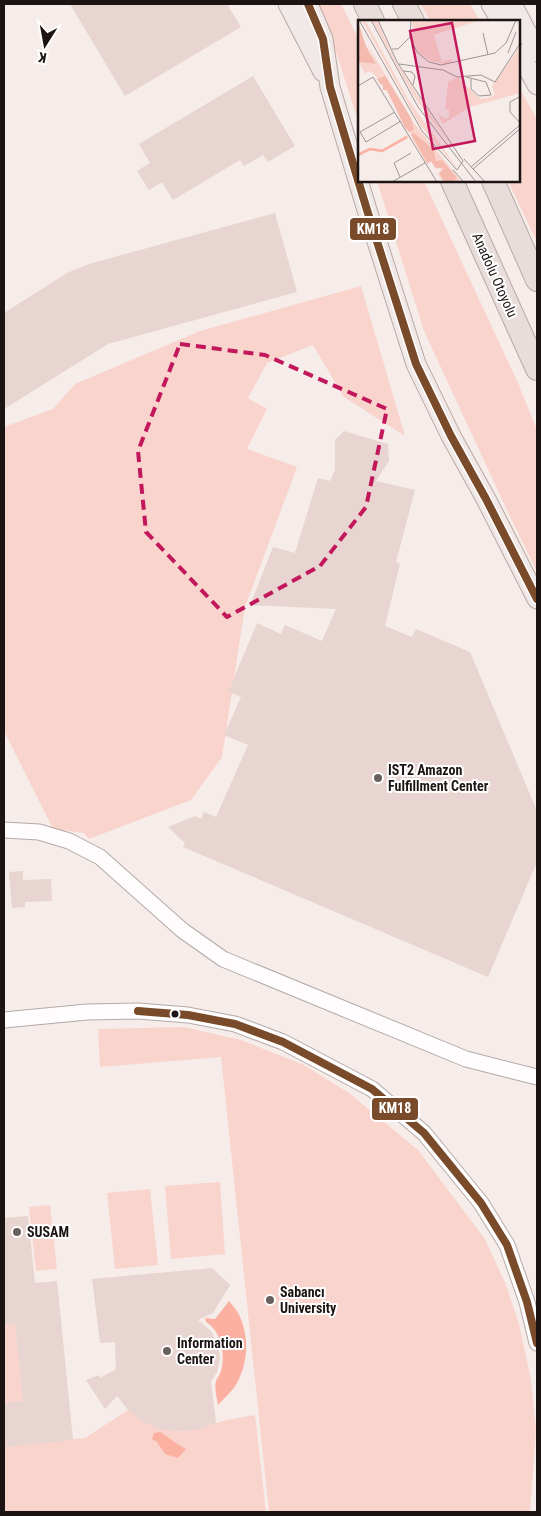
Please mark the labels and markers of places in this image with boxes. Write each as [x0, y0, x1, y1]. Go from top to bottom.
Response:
place label: IST2 Amazon Fulfillment Center [388, 762, 489, 794]
marker: IST2 Amazon Fulfillment Center [372, 772, 384, 784]
unlabelled marker [170, 1009, 180, 1019]
place label: SUSAM [27, 1224, 69, 1240]
marker: SUSAM [11, 1226, 23, 1238]
place label: Sabancı University [280, 1284, 337, 1316]
marker: Sabancı University [264, 1294, 276, 1306]
place label: Information Center [177, 1335, 243, 1367]
marker: Information Center [161, 1345, 173, 1357]

